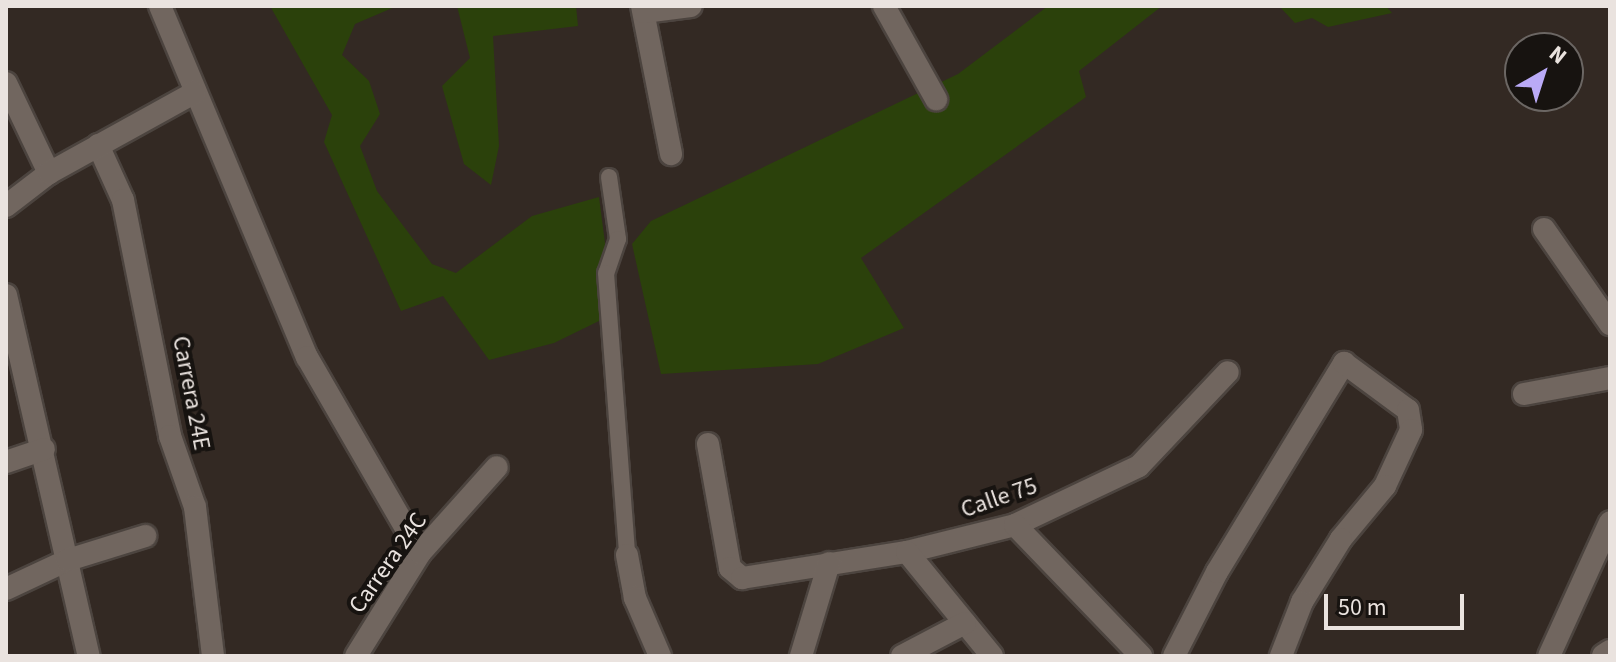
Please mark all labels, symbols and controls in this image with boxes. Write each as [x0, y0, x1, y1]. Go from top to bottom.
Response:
north arrow [1504, 32, 1584, 112]
text: N [1542, 38, 1574, 72]
street label: Carrera 24E [166, 334, 216, 452]
street label: Calle 75 [957, 472, 1041, 524]
street label: Carrera 24C [343, 507, 433, 619]
scale bar [1328, 578, 1468, 628]
text: 50 m [1338, 590, 1387, 625]

